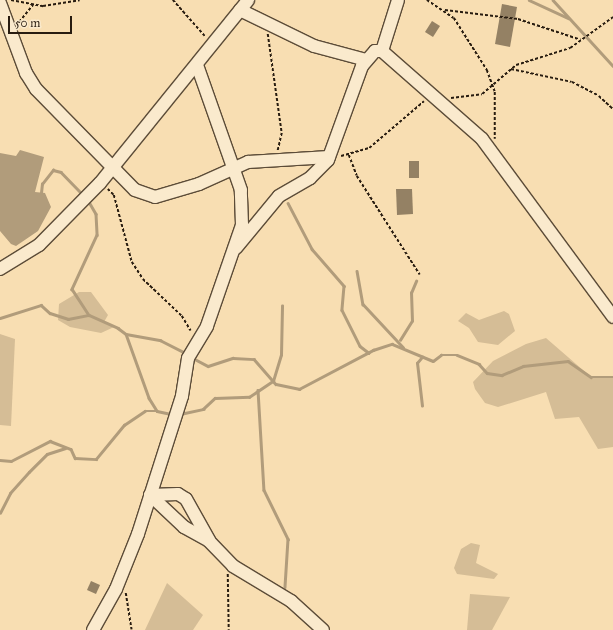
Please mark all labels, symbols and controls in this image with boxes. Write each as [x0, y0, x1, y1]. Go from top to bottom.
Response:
scale bar [10, 8, 74, 34]
text: 50 m [15, 16, 40, 30]

